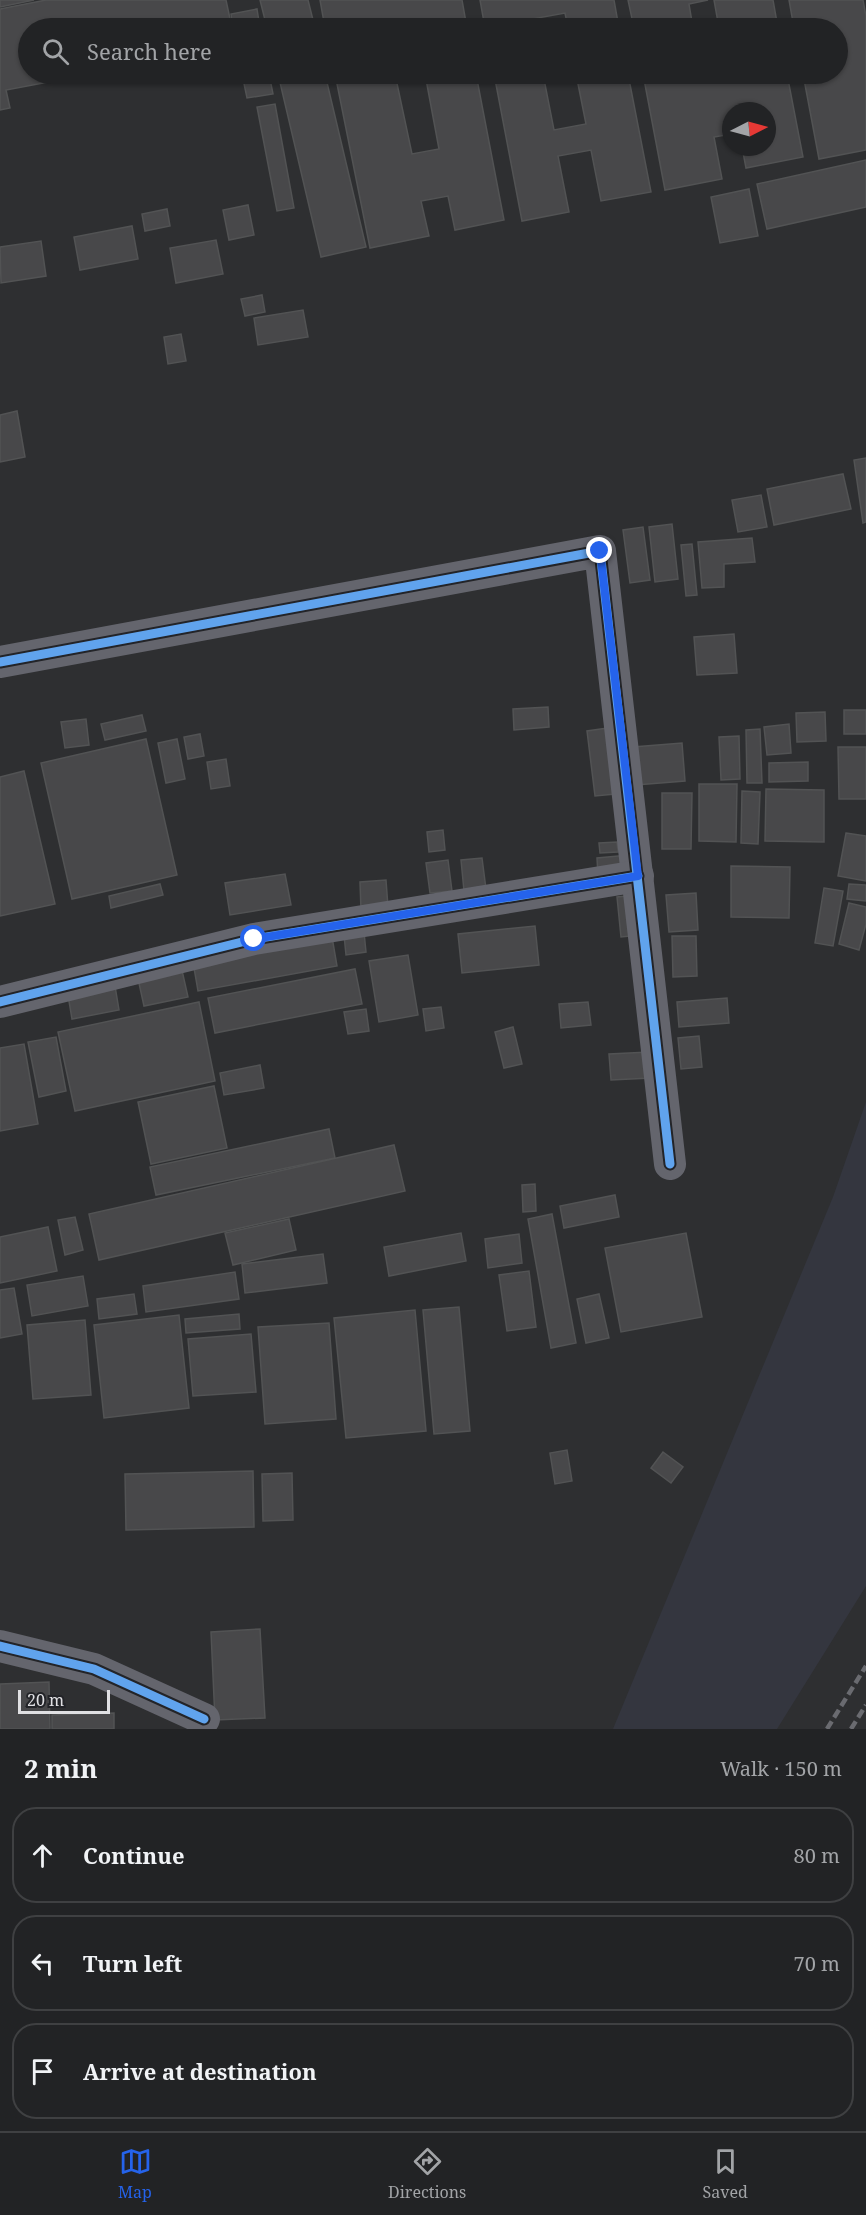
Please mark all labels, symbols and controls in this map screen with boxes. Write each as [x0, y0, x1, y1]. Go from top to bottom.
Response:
search box [18, 18, 848, 84]
icon: search [39, 35, 72, 68]
text: Search here [87, 36, 212, 66]
north arrow [722, 102, 776, 156]
route end [586, 537, 612, 563]
route start [240, 925, 266, 951]
scale bar [18, 1687, 110, 1714]
text: 20 m [27, 1689, 64, 1711]
text: 2 min [24, 1750, 98, 1786]
text: Walk · 150 m [720, 1755, 842, 1782]
icon: ahead [26, 1839, 59, 1872]
text: Continue [83, 1840, 185, 1870]
text: 80 m [794, 1842, 840, 1869]
icon: left [26, 1947, 59, 1980]
text: Turn left [83, 1948, 182, 1978]
text: 70 m [794, 1950, 840, 1977]
icon: arrive [26, 2055, 59, 2088]
text: Arrive at destination [83, 2056, 317, 2086]
tab: Map [118, 2145, 152, 2203]
tab: Directions [388, 2145, 466, 2203]
tab: Saved [703, 2145, 748, 2203]

